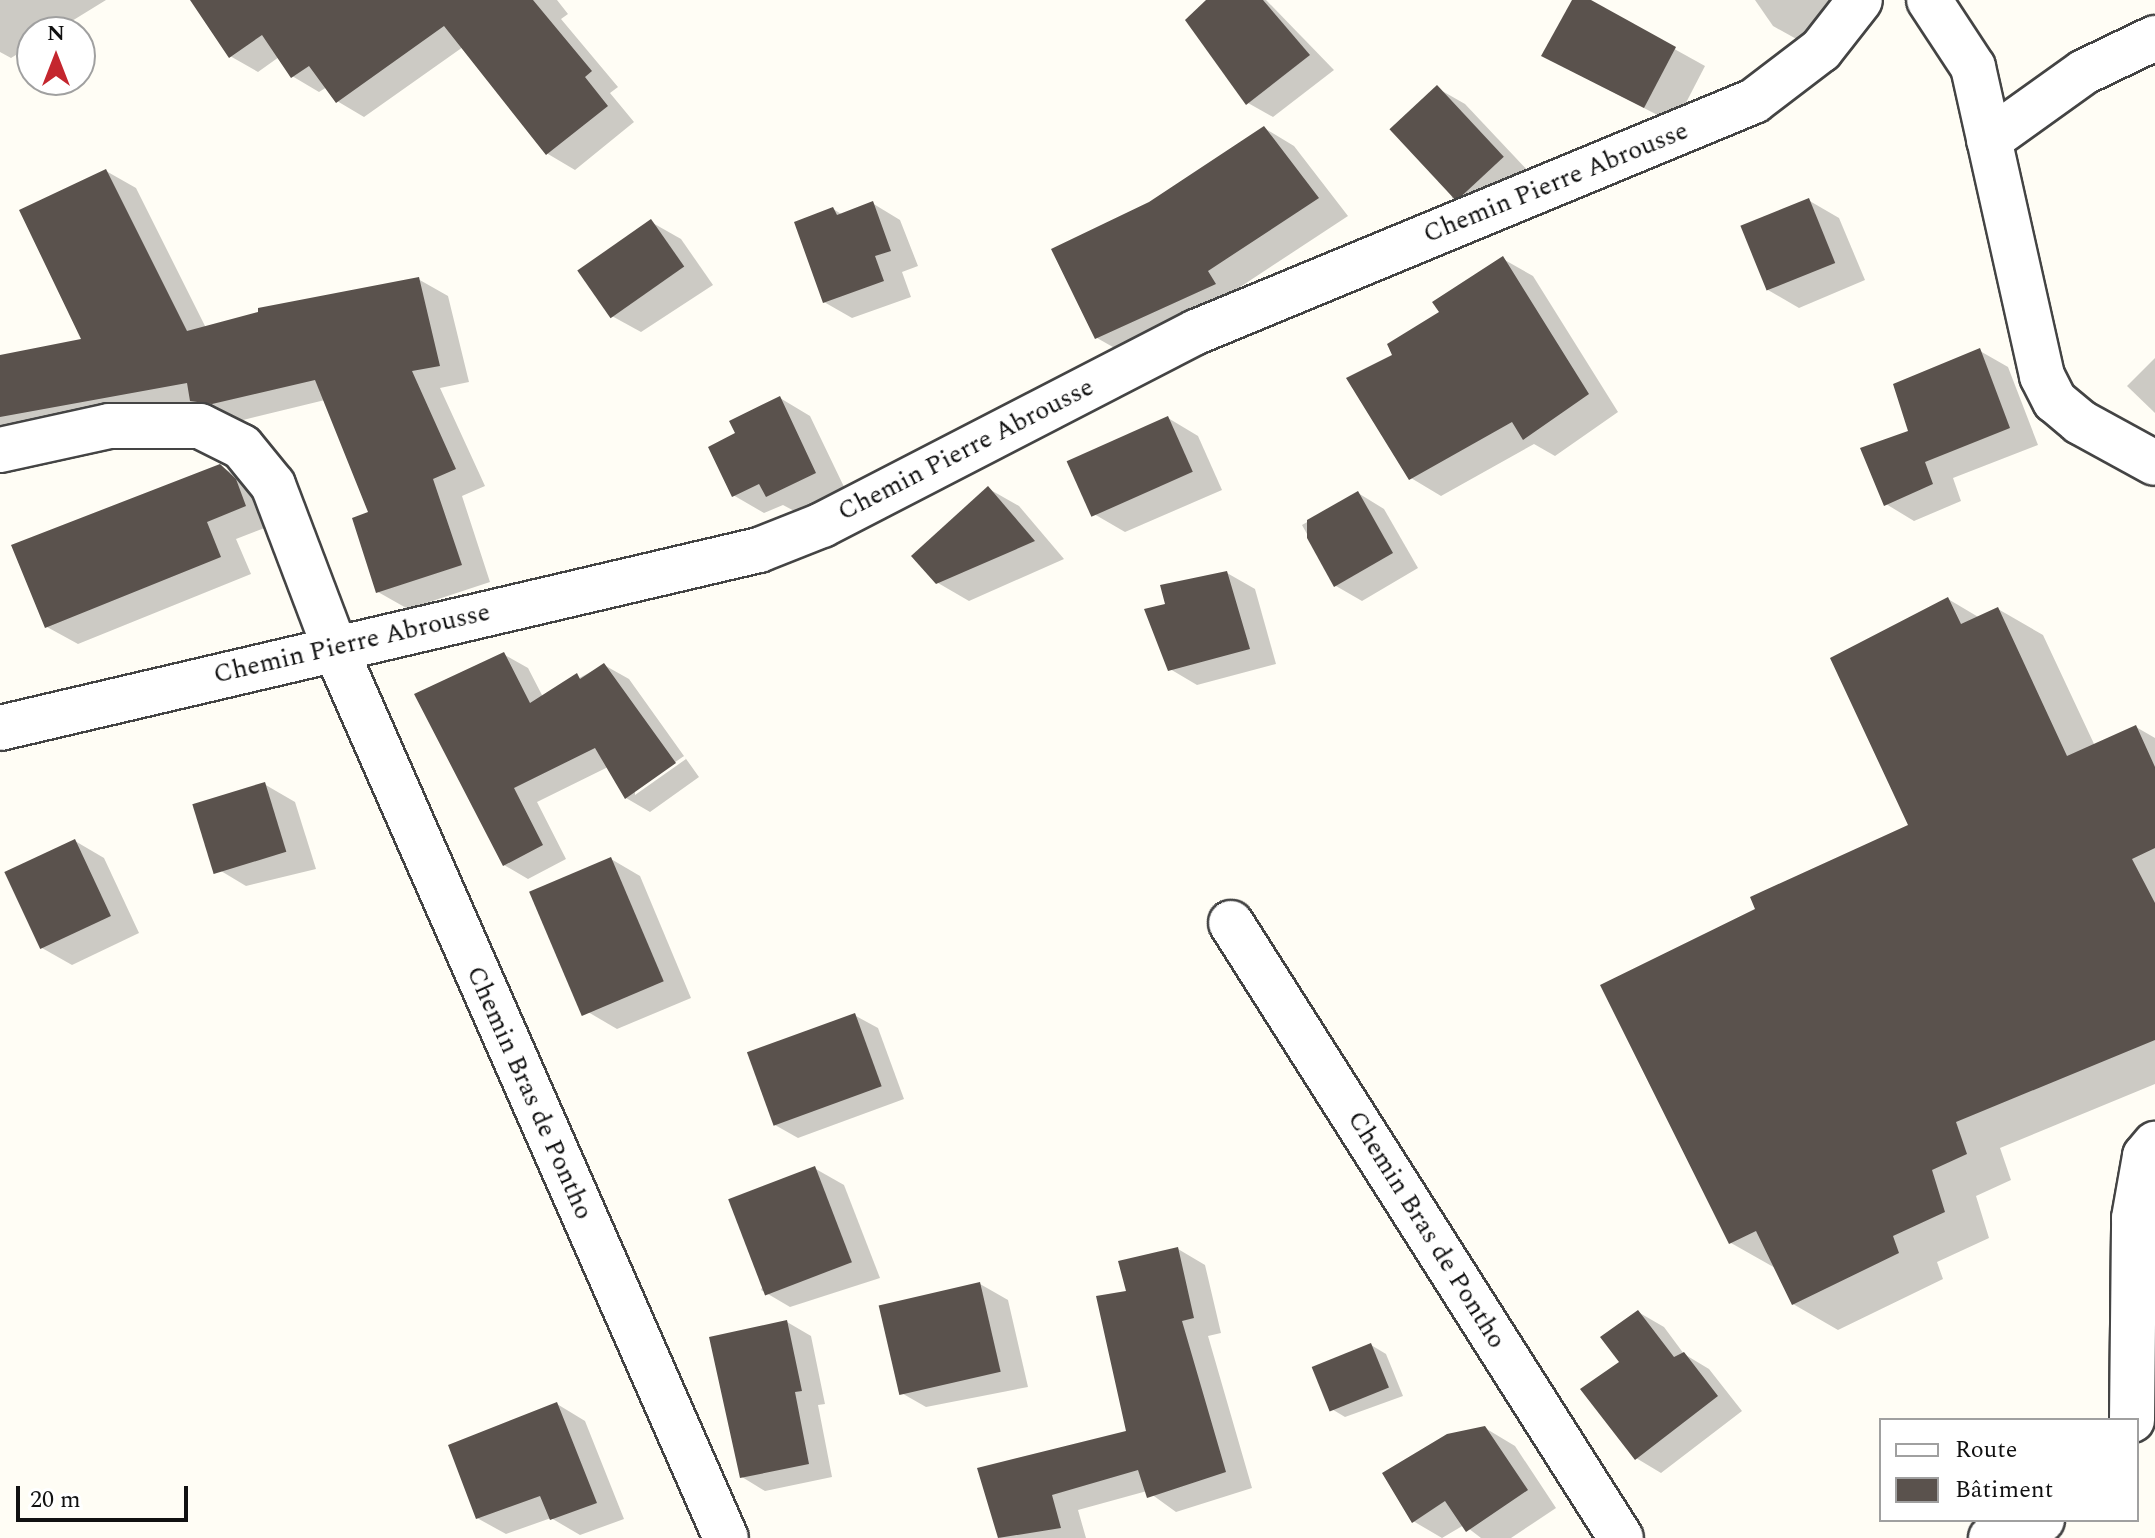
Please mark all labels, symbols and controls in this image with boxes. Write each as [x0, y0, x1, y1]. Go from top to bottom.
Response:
north arrow [16, 16, 96, 96]
text: N [47, 17, 65, 50]
street label: Chemin Pierre Abrousse [1419, 116, 1693, 250]
street label: Chemin Pierre Abrousse [833, 372, 1099, 528]
street label: Chemin Pierre Abrousse [211, 597, 493, 691]
street label: Chemin Bras de Pontho [459, 962, 599, 1224]
street label: Chemin Bras de Pontho [1340, 1106, 1512, 1354]
legend [1879, 1418, 2139, 1522]
text: Route [1955, 1432, 2017, 1468]
scale bar [20, 1470, 192, 1520]
text: Bâtiment [1955, 1472, 2053, 1508]
text: 20 m [30, 1482, 81, 1518]

